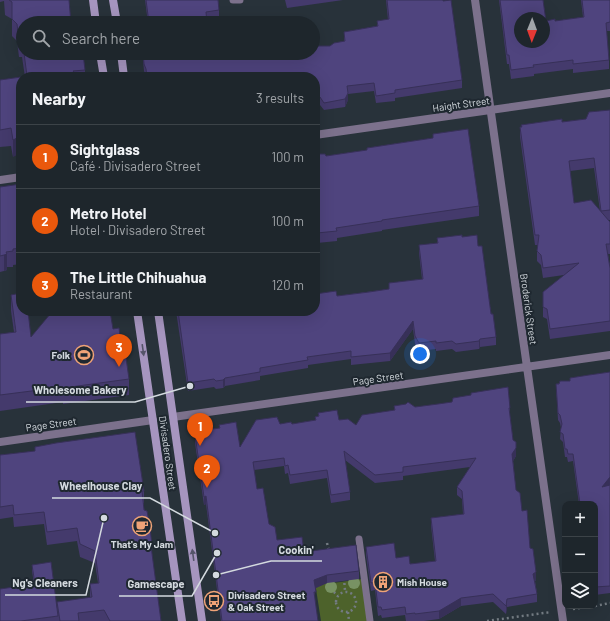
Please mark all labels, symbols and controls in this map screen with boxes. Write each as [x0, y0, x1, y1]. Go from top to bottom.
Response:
north arrow [514, 12, 550, 48]
search box [16, 16, 320, 60]
icon: search [30, 27, 52, 49]
text: Search here [62, 29, 140, 47]
text: Nearby [32, 88, 86, 108]
text: 3 results [256, 90, 304, 106]
street label: Haight Street [432, 94, 491, 114]
text: Sightglass [70, 140, 140, 158]
text: 1 [43, 149, 47, 165]
text: 100 m [271, 149, 304, 165]
text: Café · Divisadero Street [70, 158, 201, 174]
text: Metro Hotel [70, 204, 146, 222]
text: 2 [41, 213, 49, 229]
text: 100 m [271, 213, 304, 229]
text: Hotel · Divisadero Street [70, 222, 206, 238]
text: The Little Chihuahua [70, 268, 207, 286]
street label: Broderick Street [518, 273, 540, 346]
text: 3 [41, 277, 49, 293]
text: 120 m [272, 277, 304, 293]
text: Restaurant [70, 286, 132, 302]
pin: 3 [106, 334, 132, 367]
sports icon: Folk [73, 344, 95, 366]
one-way arrow [140, 344, 146, 356]
your location [410, 344, 430, 364]
place label: Folk [52, 349, 71, 361]
street label: Page Street [352, 368, 404, 387]
callout: Wholesome Bakery [26, 379, 135, 402]
text: Wholesome Bakery [33, 383, 127, 396]
pin: 1 [187, 413, 213, 446]
street label: Page Street [25, 414, 77, 433]
street label: Divisadero Street [157, 415, 179, 491]
pin: 2 [194, 455, 220, 488]
callout: Wheelhouse Clay [52, 475, 150, 498]
text: Wheelhouse Clay [60, 479, 143, 492]
map controls [562, 501, 598, 609]
button: + [562, 501, 598, 537]
cafe icon: That's My Jam [131, 515, 153, 537]
button: − [562, 537, 598, 573]
place label: That's My Jam [111, 538, 173, 550]
callout: Cookin' [271, 538, 322, 561]
text: Cookin' [278, 543, 314, 556]
one-way arrow [190, 549, 196, 561]
building icon: Mish House [372, 571, 394, 593]
callout: Ng's Cleaners [5, 572, 86, 595]
callout: Gamescape [119, 573, 192, 596]
button: layers [562, 573, 598, 609]
text: Ng's Cleaners [12, 576, 78, 589]
place label: Mish House [397, 576, 448, 588]
text: Gamescape [127, 577, 185, 590]
place label: Divisadero Street & Oak Street [228, 589, 305, 613]
bus stop icon: Divisadero Street & Oak Street [203, 590, 225, 612]

